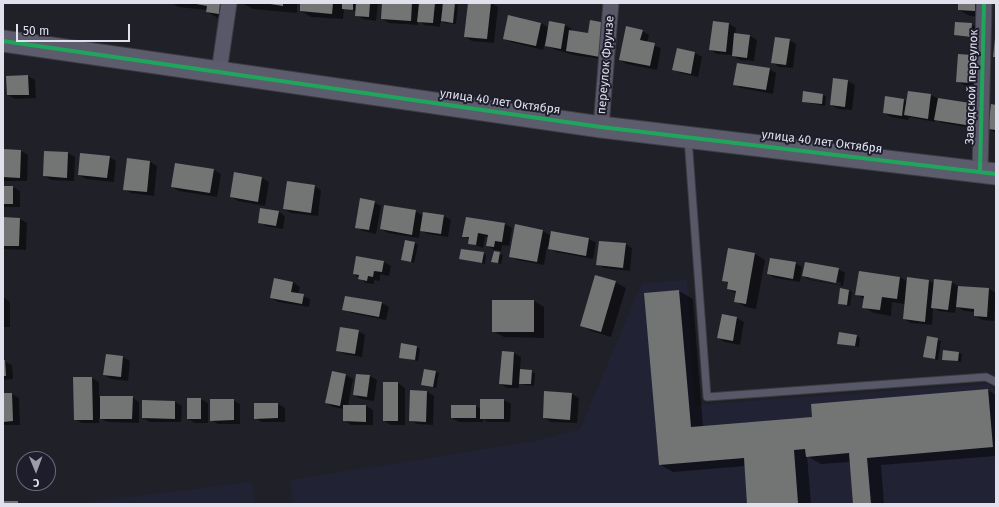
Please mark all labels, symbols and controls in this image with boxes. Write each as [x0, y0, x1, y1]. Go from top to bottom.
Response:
street label: переулок Фрунзе [595, 15, 617, 115]
scale bar [18, 16, 132, 42]
text: 50 m [23, 24, 49, 38]
street label: Заводской переулок [963, 29, 981, 145]
street label: улица 40 лет Октября [439, 86, 561, 118]
street label: улица 40 лет Октября [761, 127, 883, 157]
north arrow [16, 451, 56, 491]
text: С [33, 476, 39, 489]

